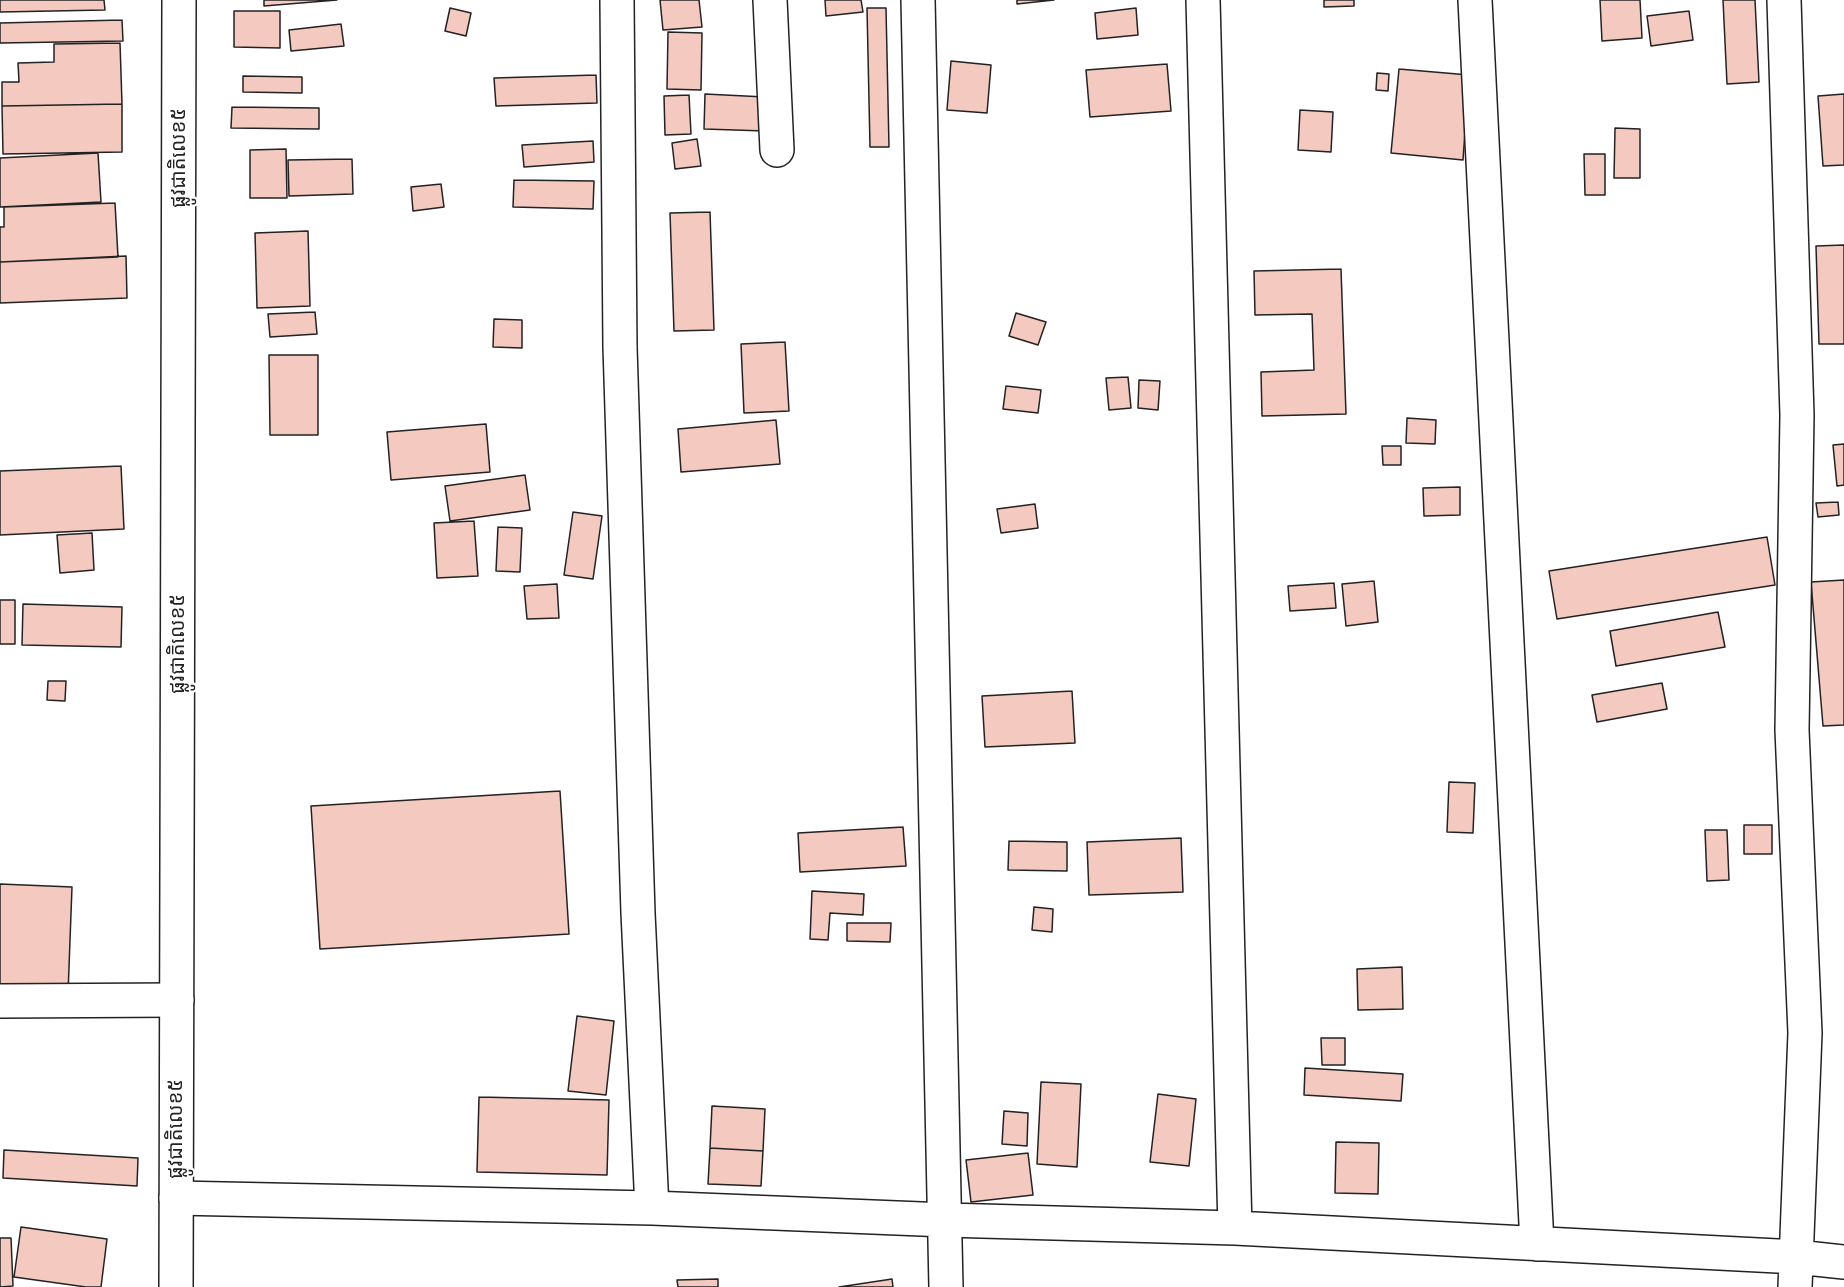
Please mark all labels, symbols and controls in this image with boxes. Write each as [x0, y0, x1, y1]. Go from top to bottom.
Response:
street label: ផ្លូវជាតិលេខ៥ [167, 108, 191, 208]
street label: ផ្លូវជាតិលេខ៥ [166, 594, 190, 694]
street label: ផ្លូវជាតិលេខ៥ [164, 1079, 188, 1179]

